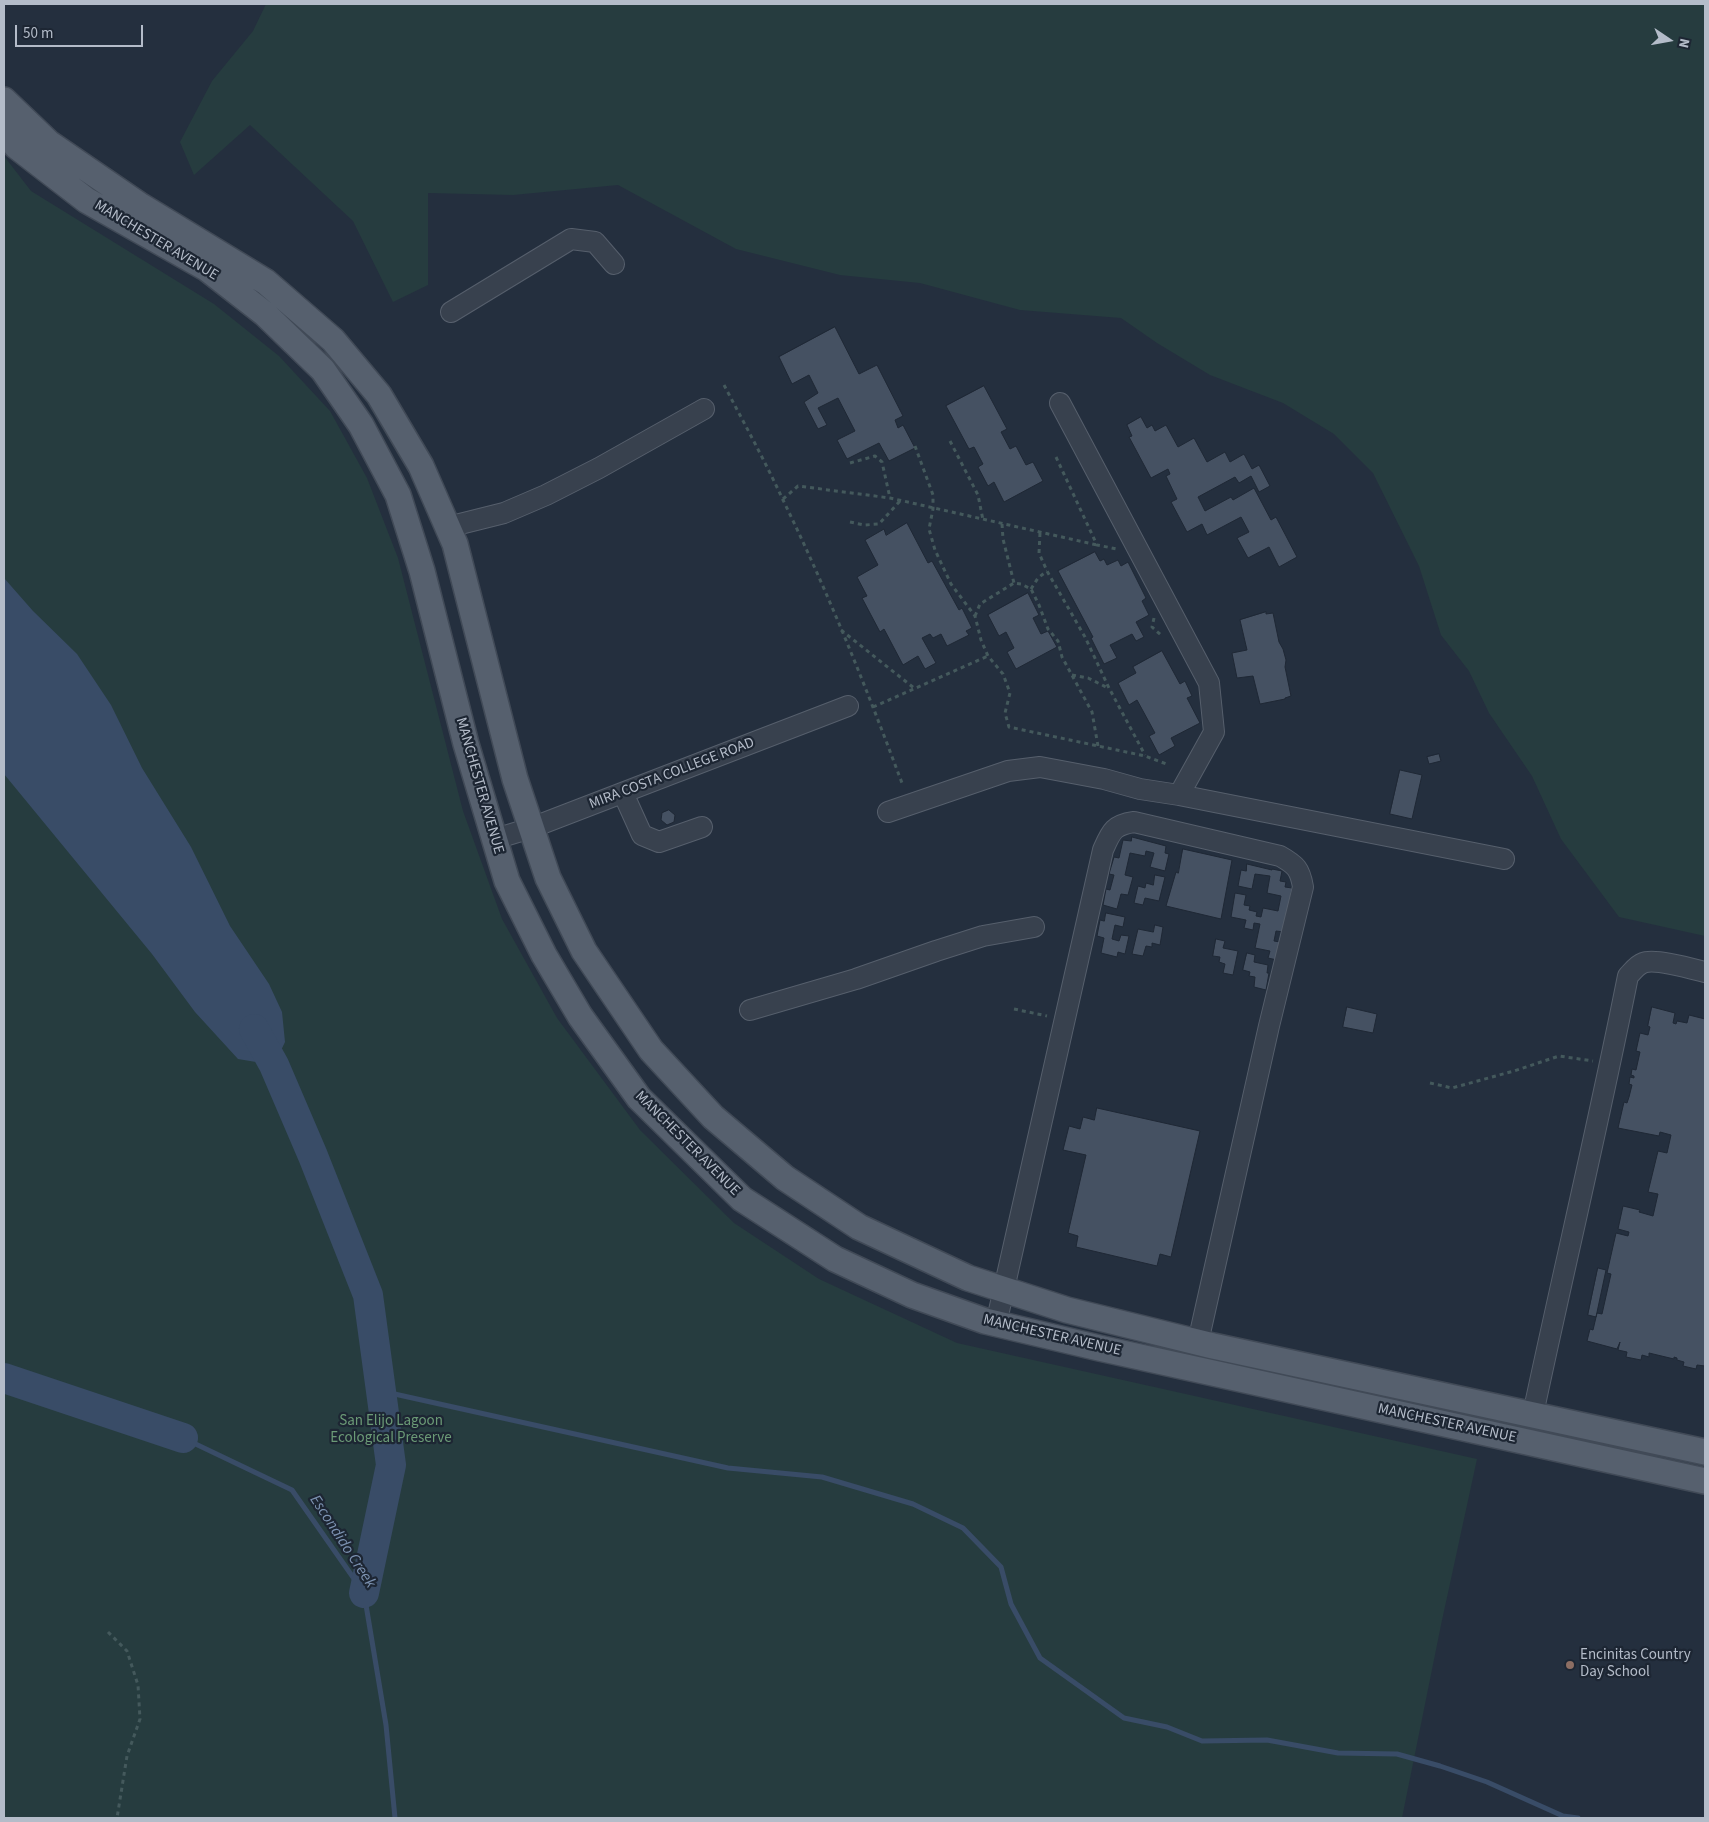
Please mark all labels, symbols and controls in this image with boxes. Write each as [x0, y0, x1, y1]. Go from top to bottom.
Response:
scale bar [18, 15, 145, 47]
north arrow [1644, 15, 1694, 65]
text: 50 m [23, 23, 53, 44]
text: N [1673, 36, 1694, 50]
street label: MANCHESTER AVENUE [91, 197, 221, 285]
street label: MANCHESTER AVENUE [451, 716, 507, 856]
street label: MIRA COSTA COLLEGE ROAD [587, 734, 757, 814]
street label: MANCHESTER AVENUE [631, 1088, 743, 1200]
street label: MANCHESTER AVENUE [981, 1311, 1123, 1361]
street label: MANCHESTER AVENUE [1376, 1401, 1518, 1447]
park label: San Elijo Lagoon Ecological Preserve [330, 1413, 452, 1448]
water label: Escondido Creek [305, 1492, 379, 1592]
place label: Encinitas Country Day School [1580, 1647, 1691, 1682]
marker: Encinitas Country Day School [1564, 1659, 1576, 1671]

